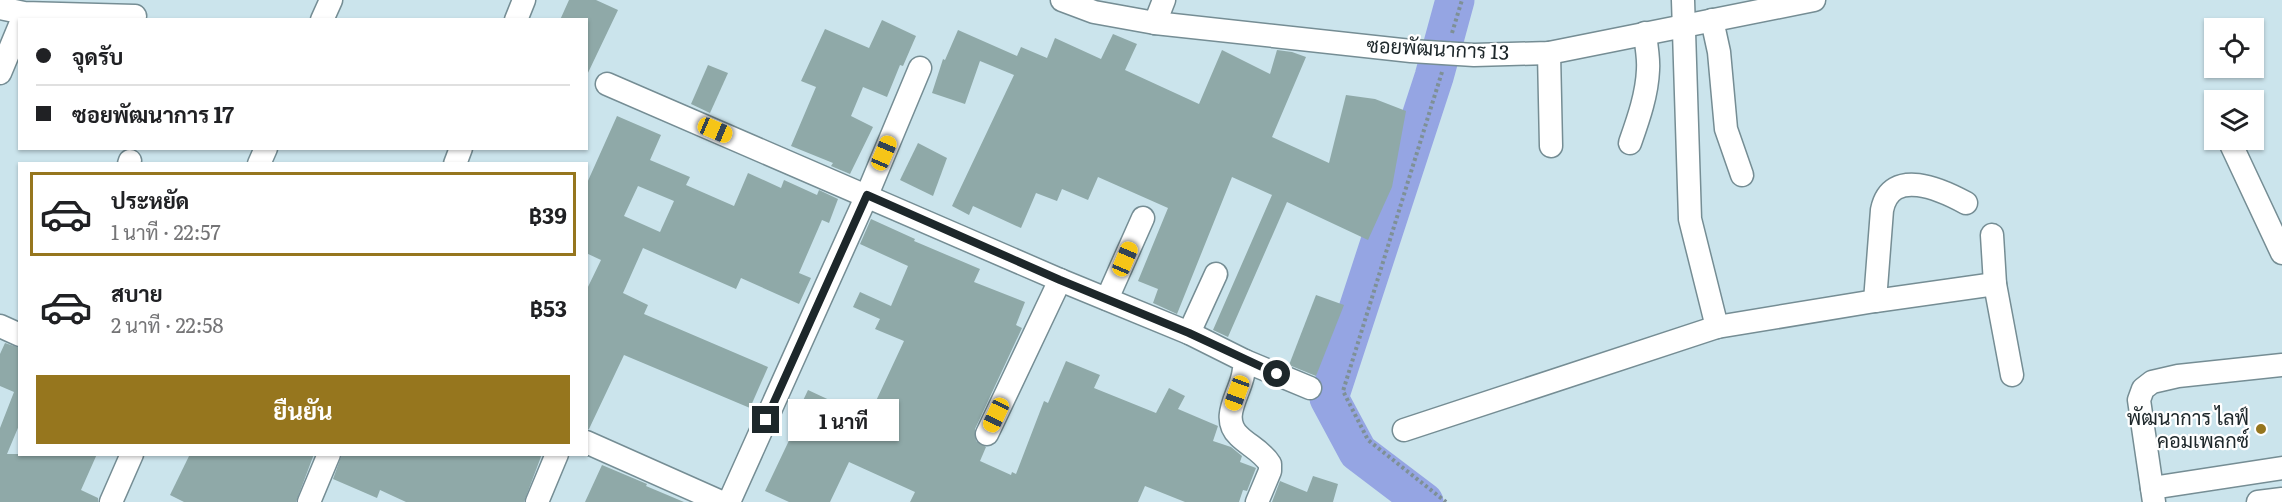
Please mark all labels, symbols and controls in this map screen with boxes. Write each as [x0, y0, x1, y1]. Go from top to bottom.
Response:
map controls [2204, 18, 2264, 150]
button: locate [2204, 18, 2264, 78]
street label: ซอยพัฒนาการ 13 [1366, 28, 1510, 66]
text: จุดรับ [72, 39, 123, 72]
button: layers [2204, 90, 2264, 150]
text: ซอยพัฒนาการ 17 [72, 97, 234, 130]
car [695, 115, 735, 145]
car [869, 133, 899, 173]
text: ประหยัด [111, 183, 189, 216]
icon: car [39, 187, 93, 241]
text: ฿39 [529, 198, 567, 231]
text: 1 นาที · 22:57 [111, 216, 221, 246]
car [1110, 239, 1140, 279]
text: สบาย [111, 276, 163, 309]
icon: car [39, 280, 93, 334]
text: ฿53 [530, 291, 567, 324]
text: 2 นาที · 22:58 [111, 309, 224, 339]
route start [1263, 360, 1290, 387]
car [1222, 373, 1252, 413]
button: ยืนยัน [36, 375, 570, 444]
car [980, 395, 1012, 435]
callout: 1 นาที [787, 399, 898, 441]
place label: พัฒนาการ ไลฟ์ คอมเพลกซ์ [2127, 401, 2249, 454]
text: 1 นาที [819, 405, 868, 435]
route end [752, 406, 779, 433]
marker: พัฒนาการ ไลฟ์ คอมเพลกซ์ [2254, 422, 2268, 436]

